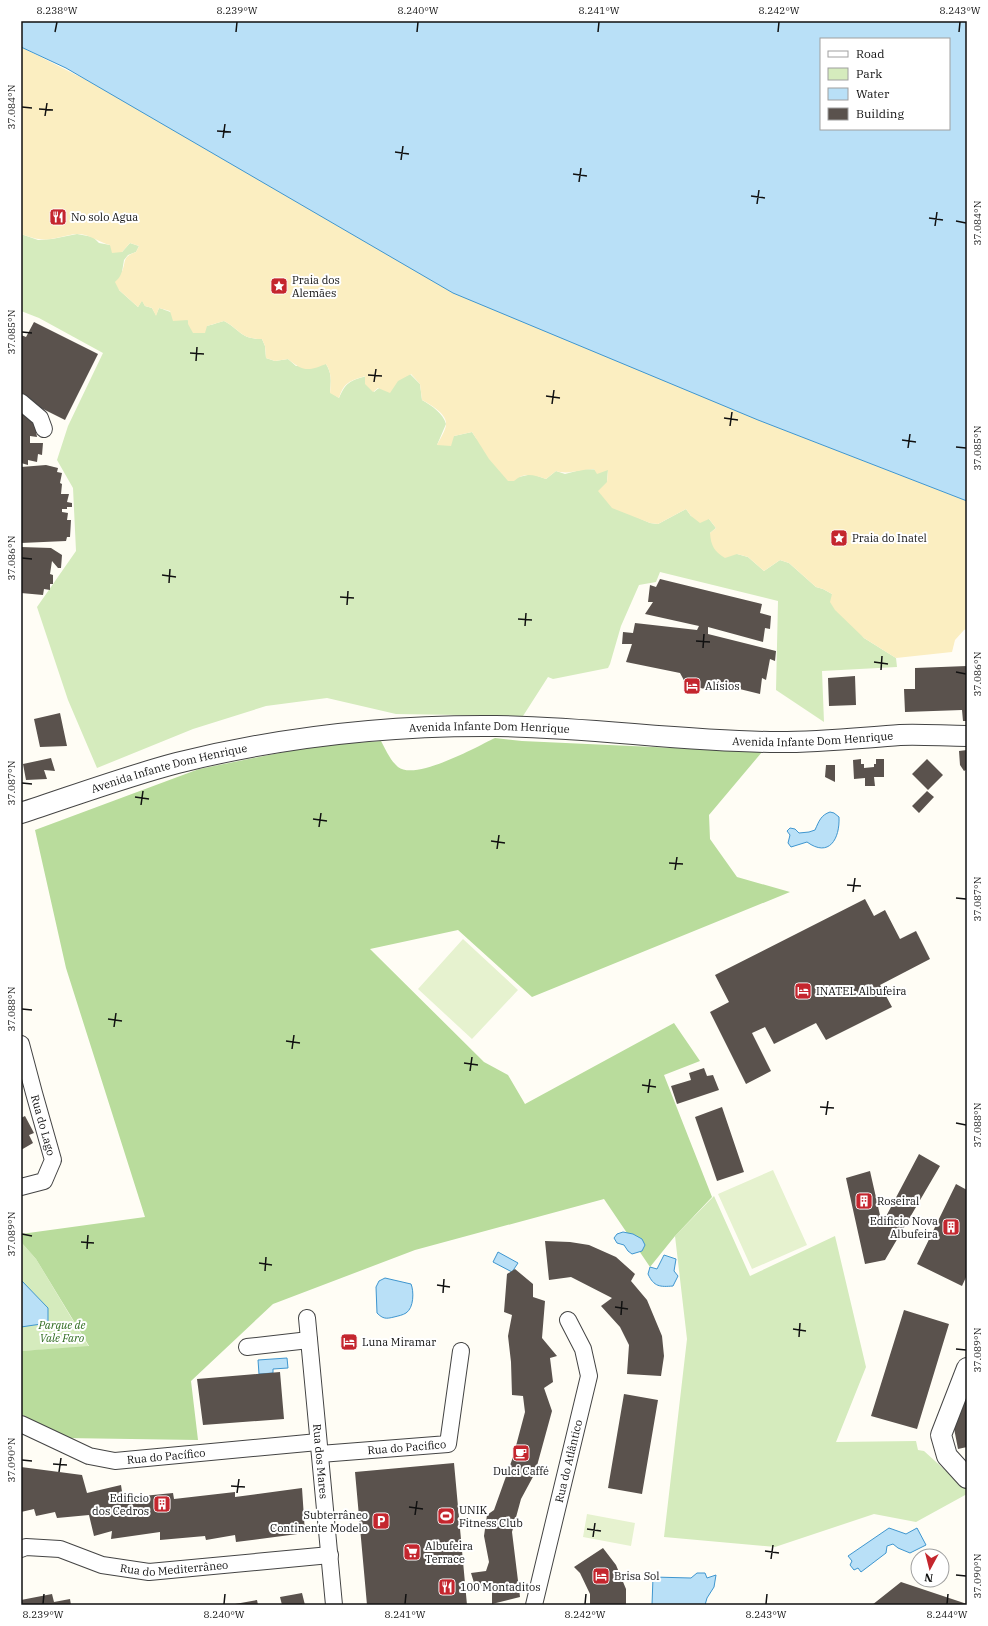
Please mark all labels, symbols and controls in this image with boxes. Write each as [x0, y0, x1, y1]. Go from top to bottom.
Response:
text: 8.238°W [36, 4, 78, 17]
text: 8.239°W [216, 4, 258, 17]
text: 8.240°W [397, 4, 439, 17]
text: 8.241°W [578, 4, 620, 17]
text: 8.242°W [758, 4, 800, 17]
text: 8.243°W [939, 4, 981, 17]
legend [820, 38, 950, 130]
text: Road [856, 46, 885, 61]
text: Park [856, 66, 882, 81]
text: 37.084°N [5, 84, 18, 130]
text: Water [856, 86, 890, 101]
text: Building [856, 106, 904, 121]
text: 37.084°N [971, 200, 984, 246]
restaurant icon: No solo Agua [48, 207, 68, 227]
place label: No solo Agua [71, 210, 138, 224]
place label: Praia dos Alemães [292, 273, 340, 300]
place icon: Praia dos Alemães [269, 276, 289, 296]
text: 37.085°N [5, 309, 18, 355]
text: 37.085°N [971, 425, 984, 471]
place icon: Praia do Inatel [829, 528, 849, 548]
place label: Praia do Inatel [852, 531, 927, 545]
text: 37.086°N [5, 535, 18, 581]
text: 37.086°N [971, 651, 984, 697]
hotel icon: Alísios [682, 676, 702, 696]
place label: Alísios [705, 679, 740, 693]
street label: Avenida Infante Dom Henrique [408, 719, 570, 736]
street label: Avenida Infante Dom Henrique [732, 729, 894, 749]
street label: Avenida Infante Dom Henrique [89, 741, 248, 796]
text: 37.087°N [5, 760, 18, 806]
text: 37.087°N [971, 876, 984, 922]
hotel icon: INATEL Albufeira [793, 981, 813, 1001]
place label: INATEL Albufeira [816, 984, 907, 998]
text: 37.088°N [5, 986, 18, 1032]
street label: Rua do Lago [28, 1093, 58, 1157]
text: 37.088°N [971, 1102, 984, 1148]
building icon: Roseiral [854, 1191, 874, 1211]
place label: Roseiral [877, 1194, 919, 1208]
text: 37.089°N [5, 1211, 18, 1257]
place label: Edificio Nova Albufeira [870, 1214, 938, 1241]
building icon: Edificio Nova Albufeira [941, 1217, 961, 1237]
park label: Parque de Vale Faro [38, 1318, 86, 1345]
text: 37.089°N [971, 1327, 984, 1373]
hotel icon: Luna Miramar [339, 1332, 359, 1352]
place label: Luna Miramar [362, 1335, 436, 1349]
street label: Rua do Atlântico [552, 1418, 585, 1504]
street label: Rua dos Mares [310, 1423, 331, 1500]
text: 37.090°N [5, 1437, 18, 1483]
street label: Rua do Pacifico [367, 1437, 447, 1457]
cafe icon: Dulci Caffé [511, 1443, 531, 1463]
street label: Rua do Pacífico [126, 1446, 206, 1467]
place label: Dulci Caffé [493, 1464, 549, 1478]
place label: Edificio dos Cedros [92, 1491, 149, 1518]
building icon: Edificio dos Cedros [152, 1494, 172, 1514]
place label: UNIK Fitness Club [459, 1503, 523, 1530]
sports icon: UNIK Fitness Club [436, 1506, 456, 1526]
place label: Subterrâneo Continente Modelo [270, 1508, 368, 1535]
parking icon: Subterrâneo Continente Modelo [371, 1511, 391, 1531]
place label: Albufeira Terrace [425, 1539, 473, 1566]
supermarket icon: Albufeira Terrace [402, 1542, 422, 1562]
north arrow [910, 1548, 950, 1588]
text: 37.090°N [971, 1553, 984, 1599]
street label: Rua do Mediterrâneo [119, 1558, 229, 1579]
hotel icon: Brisa Sol [591, 1566, 611, 1586]
place label: Brisa Sol [614, 1569, 660, 1583]
text: N [923, 1570, 934, 1585]
restaurant icon: 100 Montaditos [437, 1577, 457, 1597]
place label: 100 Montaditos [460, 1580, 541, 1594]
text: 8.239°W [22, 1608, 64, 1621]
text: 8.240°W [203, 1608, 245, 1621]
text: 8.241°W [384, 1608, 426, 1621]
text: 8.242°W [564, 1608, 606, 1621]
text: 8.243°W [745, 1608, 787, 1621]
text: 8.244°W [926, 1608, 968, 1621]

